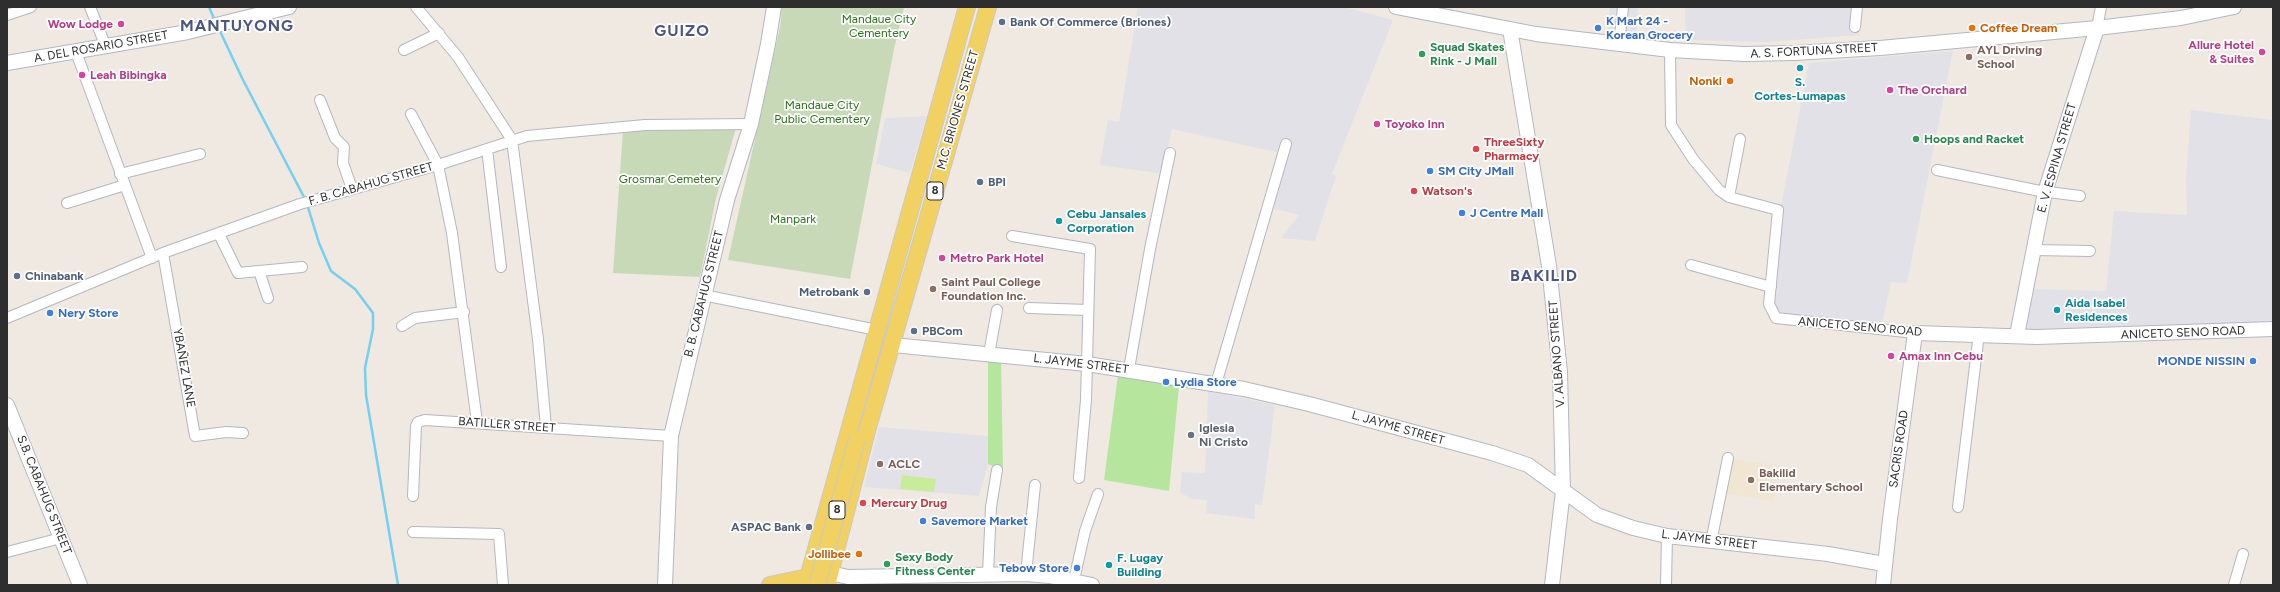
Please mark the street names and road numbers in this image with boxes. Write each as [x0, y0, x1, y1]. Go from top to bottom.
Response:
street label: A. DEL ROSARIO STREET [33, 28, 169, 66]
street label: A. S. FORTUNA STREET [1750, 40, 1878, 62]
street label: M.C. BRIONES STREET [934, 49, 982, 171]
street label: E. V. ESPINA STREET [2034, 101, 2080, 215]
street label: F. B. CABAHUG STREET [307, 159, 435, 209]
road number: 8 [927, 182, 943, 200]
street label: B. B. CABAHUG STREET [681, 229, 727, 359]
street label: V. ALBANO STREET [1546, 300, 1568, 408]
street label: ANICETO SENO ROAD [1797, 314, 1923, 340]
street label: ANICETO SENO ROAD [2121, 324, 2245, 342]
street label: YBAÑEZ LANE [170, 327, 198, 409]
street label: L. JAYME STREET [1033, 351, 1129, 377]
street label: L. JAYME STREET [1350, 408, 1446, 448]
street label: SACRIS ROAD [1886, 409, 1912, 489]
street label: BATILLER STREET [458, 414, 556, 436]
street label: S.B. CABAHUG STREET [14, 434, 74, 556]
road number: 8 [829, 501, 845, 519]
street label: L. JAYME STREET [1661, 527, 1757, 553]

